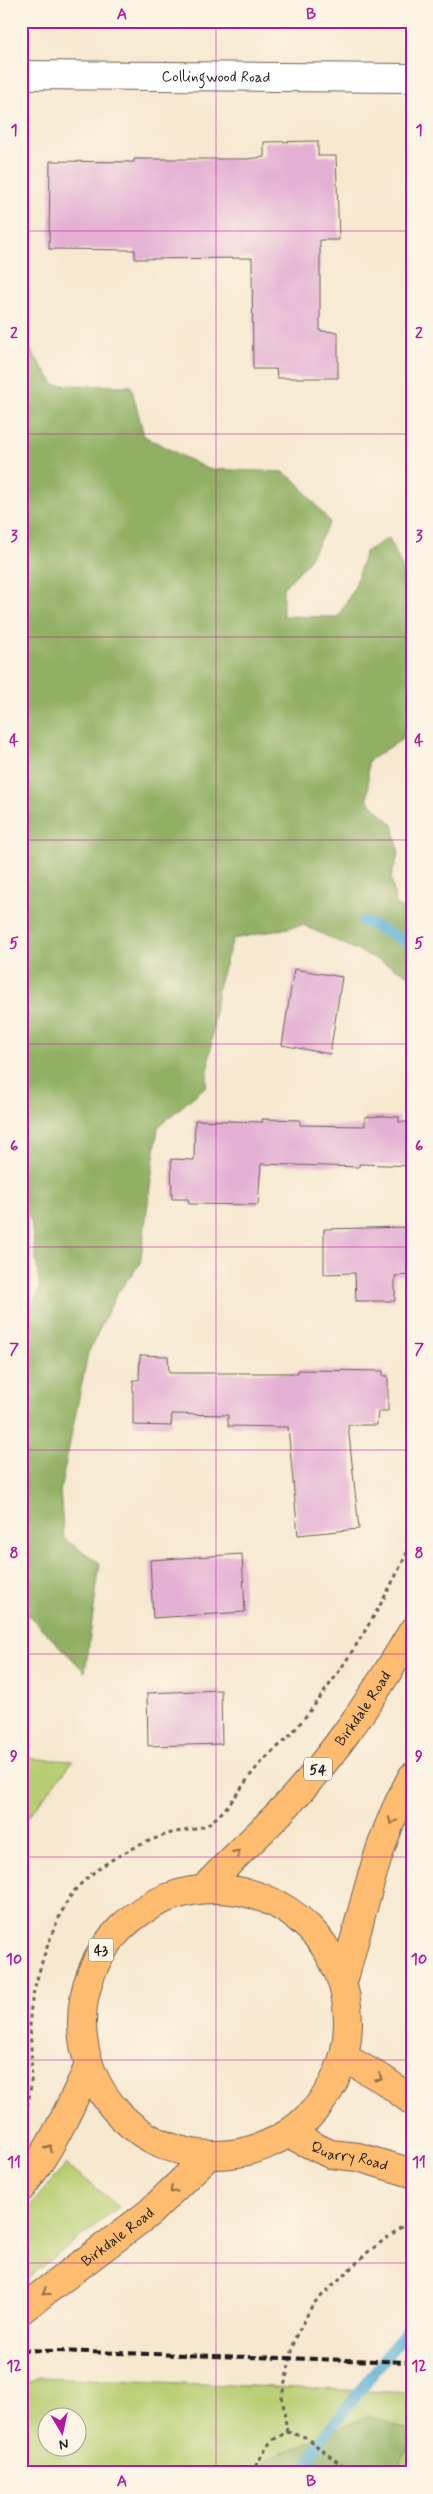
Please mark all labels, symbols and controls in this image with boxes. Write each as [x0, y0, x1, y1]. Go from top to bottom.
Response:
text: A [117, 4, 127, 25]
text: B [306, 4, 316, 25]
street label: Collingwood Road [162, 67, 270, 88]
text: 1 [10, 120, 18, 141]
text: 1 [415, 120, 423, 141]
text: 2 [10, 323, 18, 344]
text: 2 [415, 323, 423, 344]
text: 3 [10, 526, 18, 547]
text: 3 [415, 526, 423, 547]
text: 4 [9, 730, 19, 751]
text: 4 [414, 730, 424, 751]
text: 5 [9, 933, 19, 954]
text: 5 [414, 933, 424, 954]
text: 6 [10, 1136, 18, 1157]
text: 6 [415, 1136, 423, 1157]
text: 7 [9, 1339, 19, 1360]
text: 7 [414, 1339, 424, 1360]
text: 8 [9, 1543, 19, 1564]
text: 8 [414, 1543, 424, 1564]
street label: Birkdale Road [331, 1668, 396, 1751]
text: 9 [10, 1746, 18, 1767]
text: 9 [415, 1746, 423, 1767]
road number: 54 [304, 1758, 332, 1780]
one-way arrow [388, 1817, 398, 1825]
one-way arrow [231, 1850, 240, 1859]
road number: 43 [88, 1938, 114, 1962]
text: 10 [6, 1949, 22, 1970]
text: 10 [411, 1949, 427, 1970]
one-way arrow [374, 2071, 383, 2081]
street label: Quarry Road [307, 2137, 390, 2176]
one-way arrow [43, 2145, 53, 2154]
text: 11 [7, 2152, 21, 2173]
text: 11 [412, 2152, 426, 2173]
one-way arrow [169, 2184, 178, 2193]
street label: Birkdale Road [78, 2204, 159, 2272]
one-way arrow [42, 2286, 52, 2295]
text: 12 [6, 2356, 22, 2377]
text: 12 [411, 2356, 427, 2377]
north arrow [38, 2406, 88, 2456]
text: N [58, 2434, 70, 2453]
text: A [117, 2471, 127, 2492]
text: B [306, 2471, 316, 2492]

